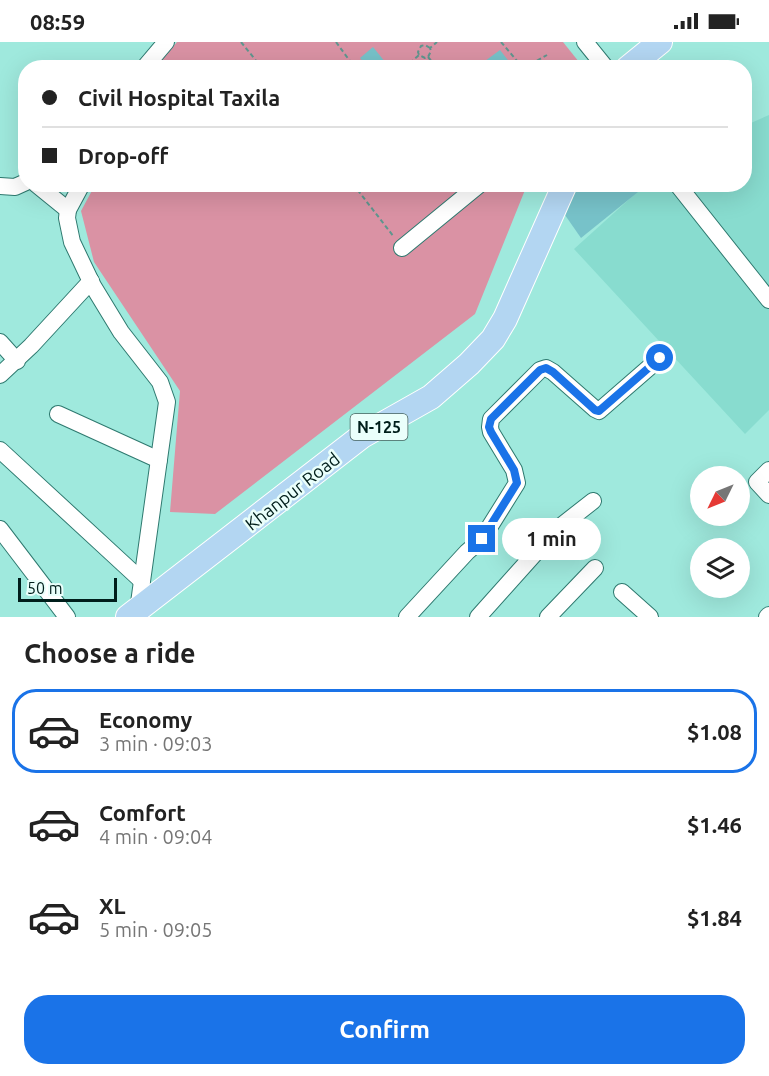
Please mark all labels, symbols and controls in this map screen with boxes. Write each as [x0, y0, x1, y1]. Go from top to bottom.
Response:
text: 08:59 [30, 9, 85, 34]
text: Civil Hospital Taxila [78, 85, 280, 110]
text: Drop-off [78, 143, 168, 168]
route start [646, 344, 673, 371]
road number: N-125 [350, 414, 407, 440]
street label: Khanpur Road [241, 448, 343, 534]
north arrow [690, 466, 750, 526]
map controls [690, 466, 750, 598]
callout: 1 min [503, 518, 602, 560]
route end [468, 525, 495, 552]
text: 1 min [526, 527, 577, 550]
button: layers [690, 538, 750, 598]
scale bar [18, 575, 117, 602]
text: 50 m [27, 579, 63, 597]
text: Choose a ride [24, 638, 196, 668]
icon: car [27, 704, 81, 758]
text: Economy [99, 707, 192, 732]
text: $1.08 [687, 719, 742, 744]
text: 3 min · 09:03 [99, 732, 213, 755]
icon: car [27, 797, 81, 851]
text: Comfort [99, 800, 186, 825]
text: $1.46 [687, 812, 742, 837]
text: 4 min · 09:04 [99, 825, 213, 848]
icon: car [27, 890, 81, 944]
text: XL [99, 893, 126, 918]
text: $1.84 [687, 905, 742, 930]
text: 5 min · 09:05 [99, 918, 213, 941]
button: Confirm [24, 995, 745, 1064]

